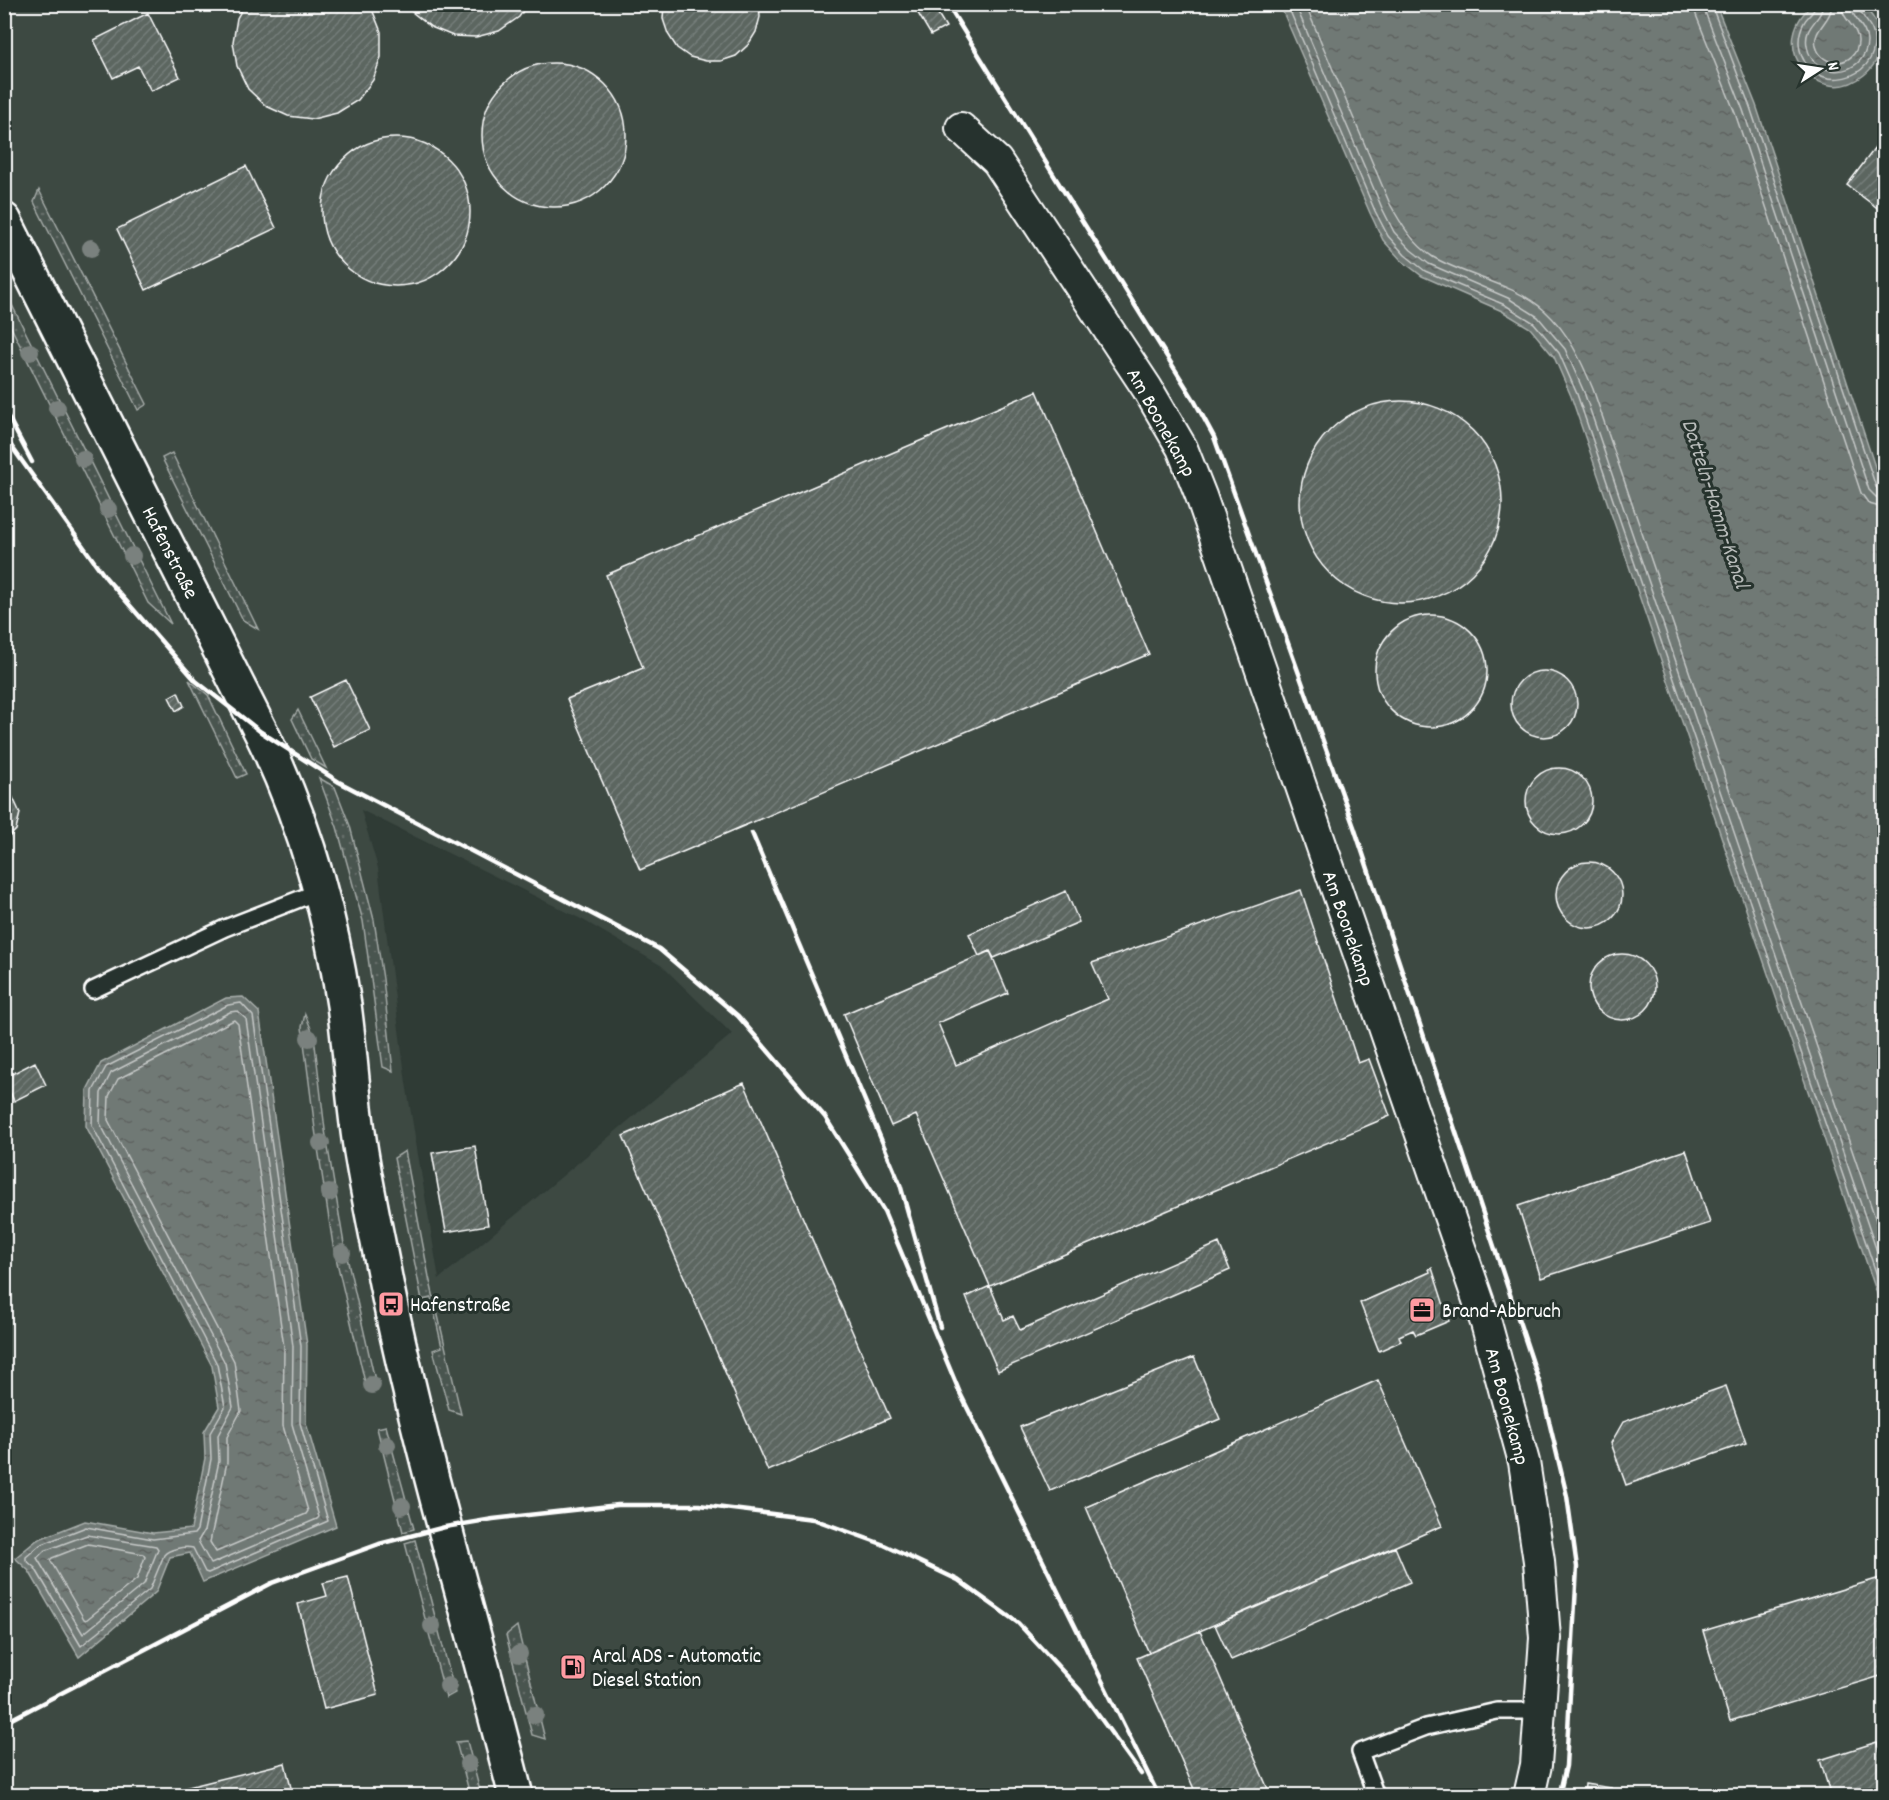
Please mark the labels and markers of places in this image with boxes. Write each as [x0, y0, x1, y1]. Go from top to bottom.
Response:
bus stop icon: Hafenstraße [376, 1289, 406, 1319]
place label: Hafenstraße [410, 1292, 510, 1322]
office icon: Brand-Abbruch [1407, 1295, 1437, 1325]
place label: Brand-Abbruch [1442, 1298, 1561, 1328]
place label: Aral ADS - Automatic Diesel Station [592, 1643, 761, 1697]
fuel station icon: Aral ADS - Automatic Diesel Station [558, 1652, 588, 1682]

